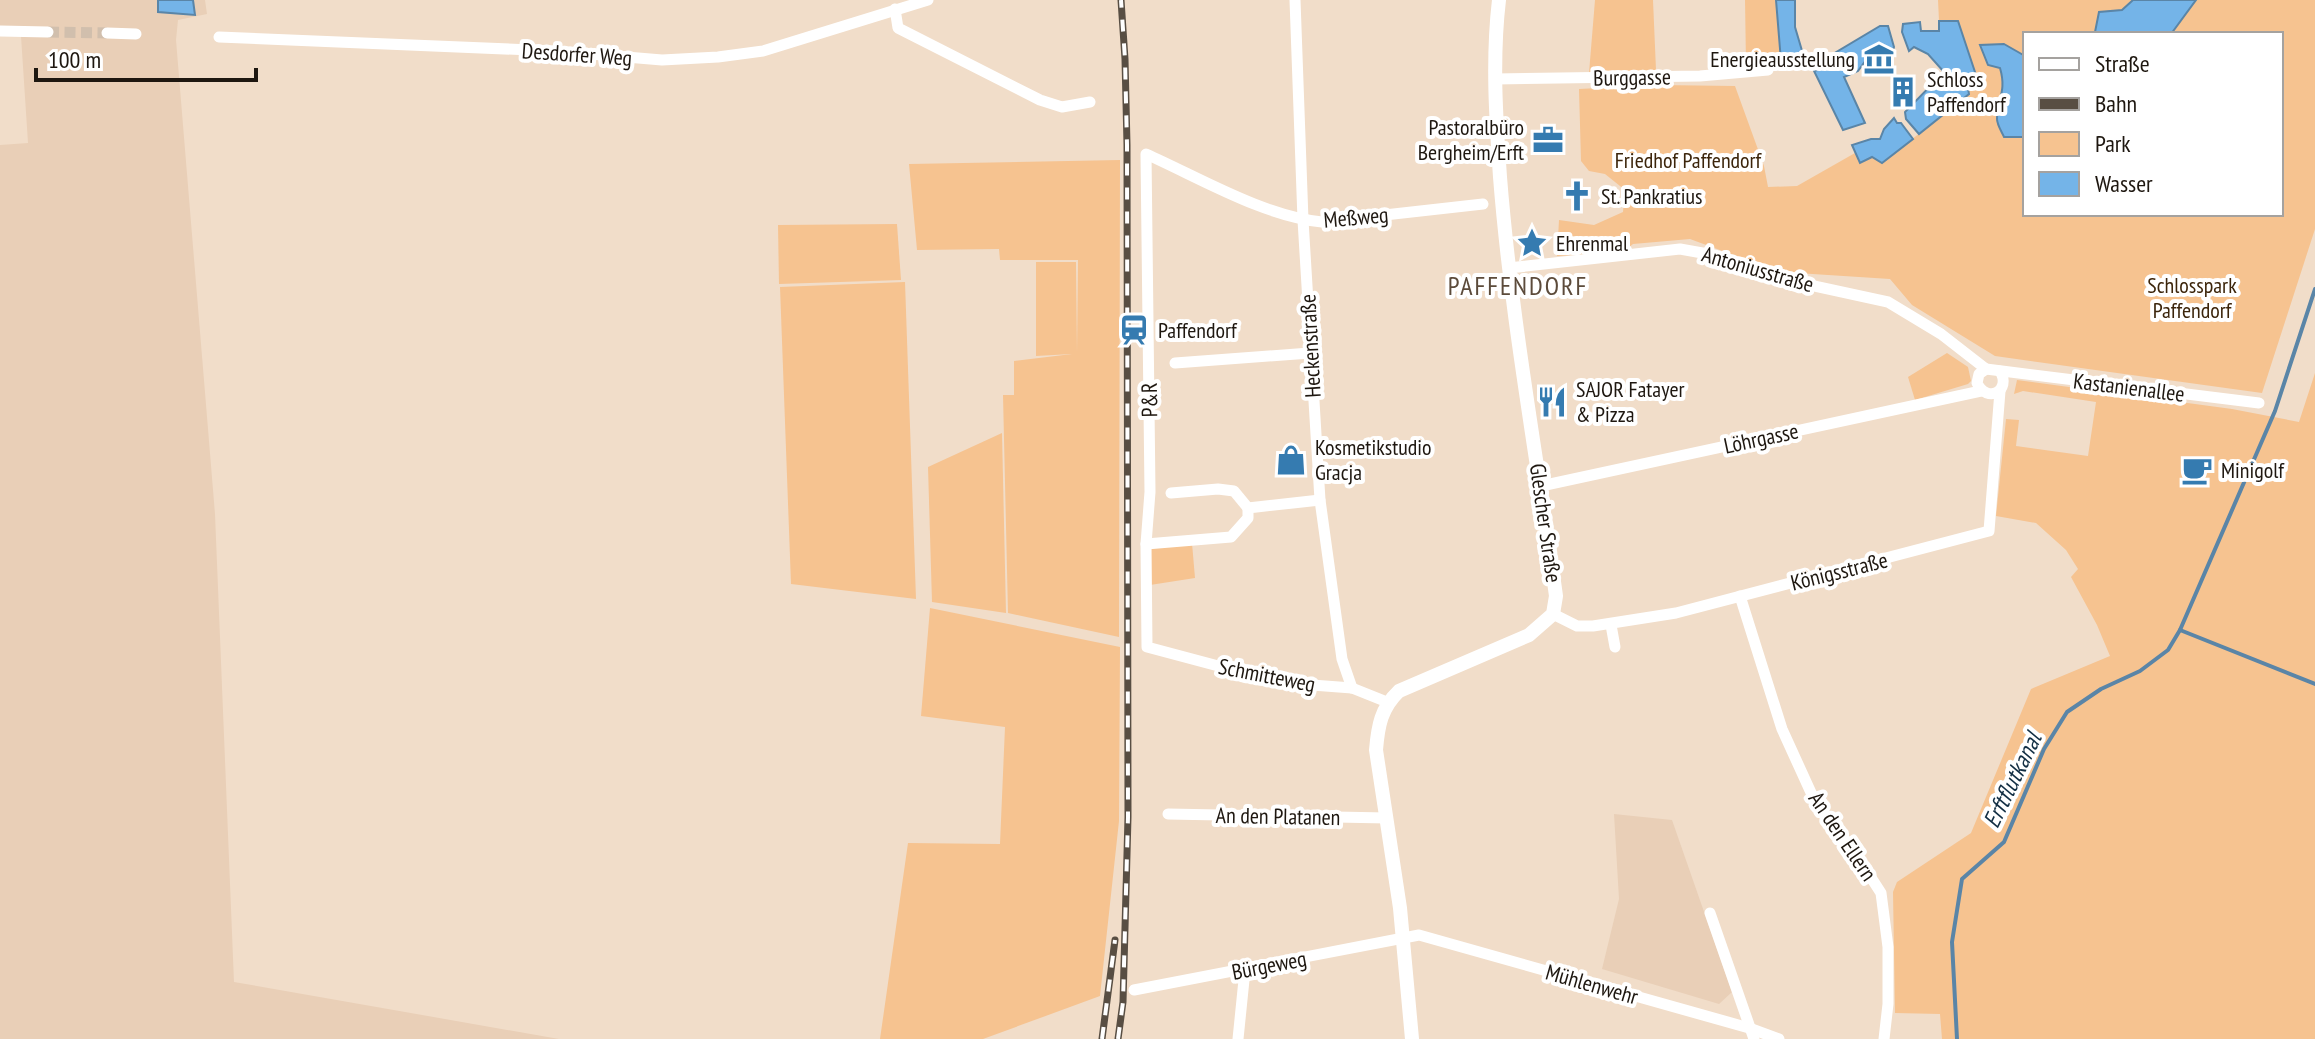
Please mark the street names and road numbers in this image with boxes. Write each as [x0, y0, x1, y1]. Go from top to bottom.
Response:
street label: Desdorfer Weg [521, 36, 633, 72]
street label: Burggasse [1593, 62, 1671, 92]
street label: Meßweg [1322, 200, 1390, 234]
street label: Antoniusstraße [1699, 240, 1817, 298]
street label: Heckenstraße [1293, 293, 1327, 399]
street label: Kastanienallee [2072, 366, 2186, 408]
street label: P&R [1135, 382, 1163, 418]
street label: Löhrgasse [1721, 416, 1801, 460]
street label: Glescher Straße [1524, 462, 1568, 584]
street label: Königsstraße [1788, 545, 1890, 597]
street label: Schmitteweg [1216, 652, 1318, 698]
street label: An den Ellern [1803, 786, 1883, 886]
street label: An den Platanen [1215, 801, 1341, 831]
street label: Bürgeweg [1229, 944, 1309, 986]
street label: Mühlenwehr [1543, 957, 1641, 1011]

